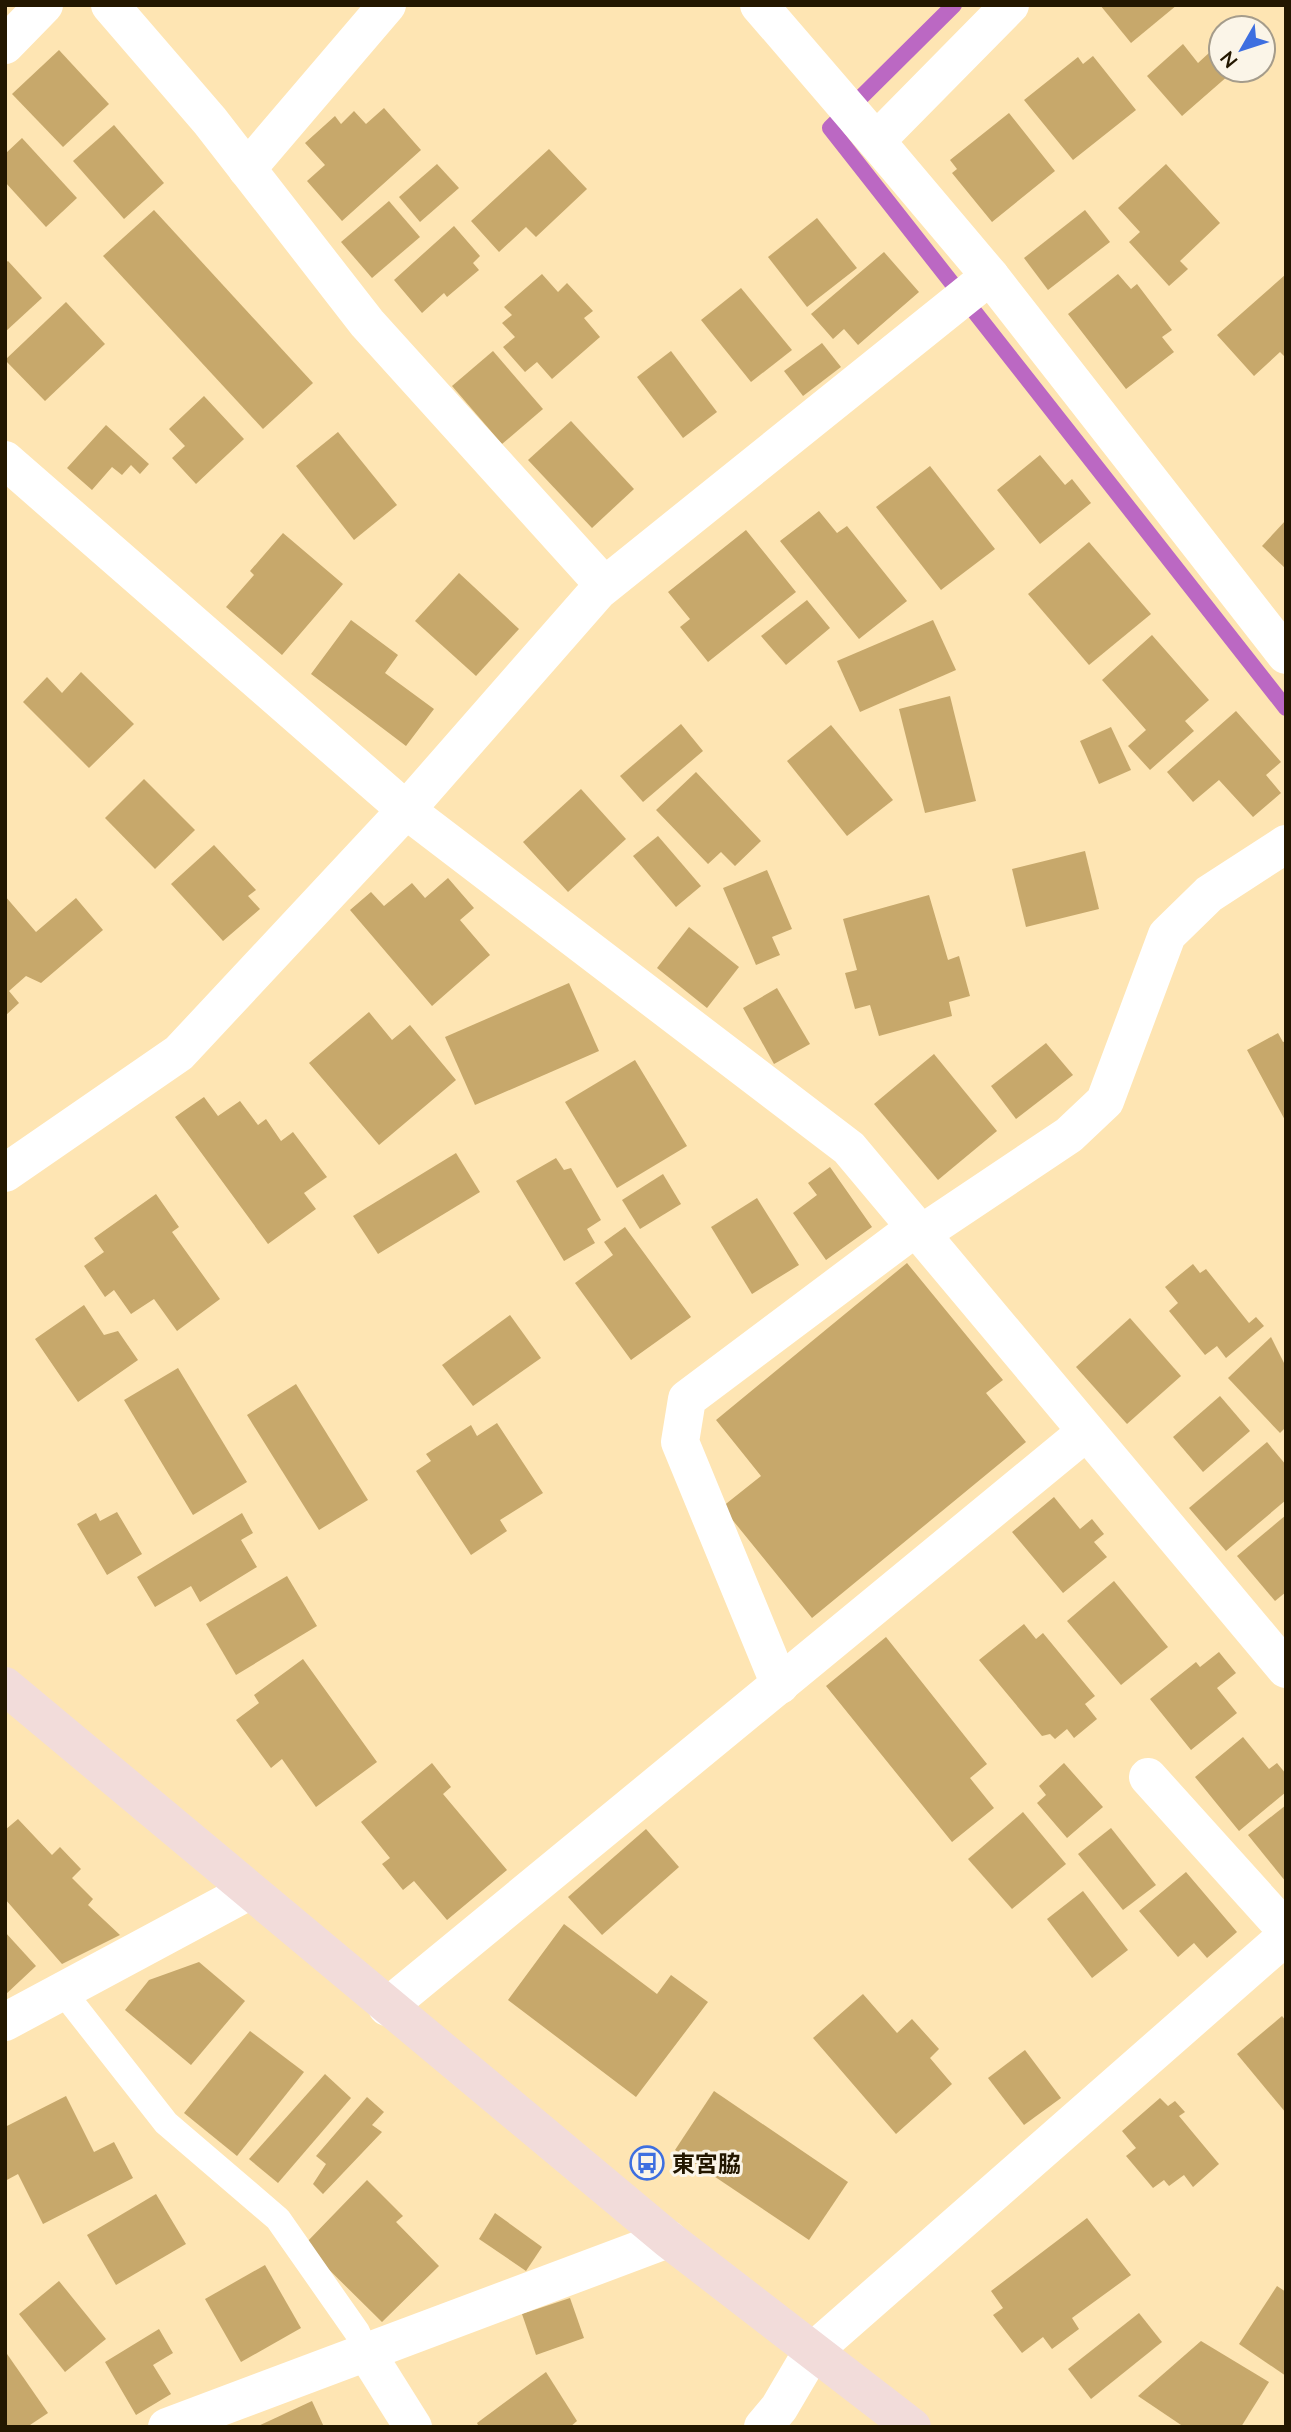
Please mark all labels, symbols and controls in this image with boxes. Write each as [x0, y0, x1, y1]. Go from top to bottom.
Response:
north arrow [1207, 14, 1277, 84]
text: N [1215, 47, 1242, 73]
bus stop icon: 東宮脇 [628, 2144, 666, 2182]
place label: 東宮脇 [672, 2149, 741, 2177]

